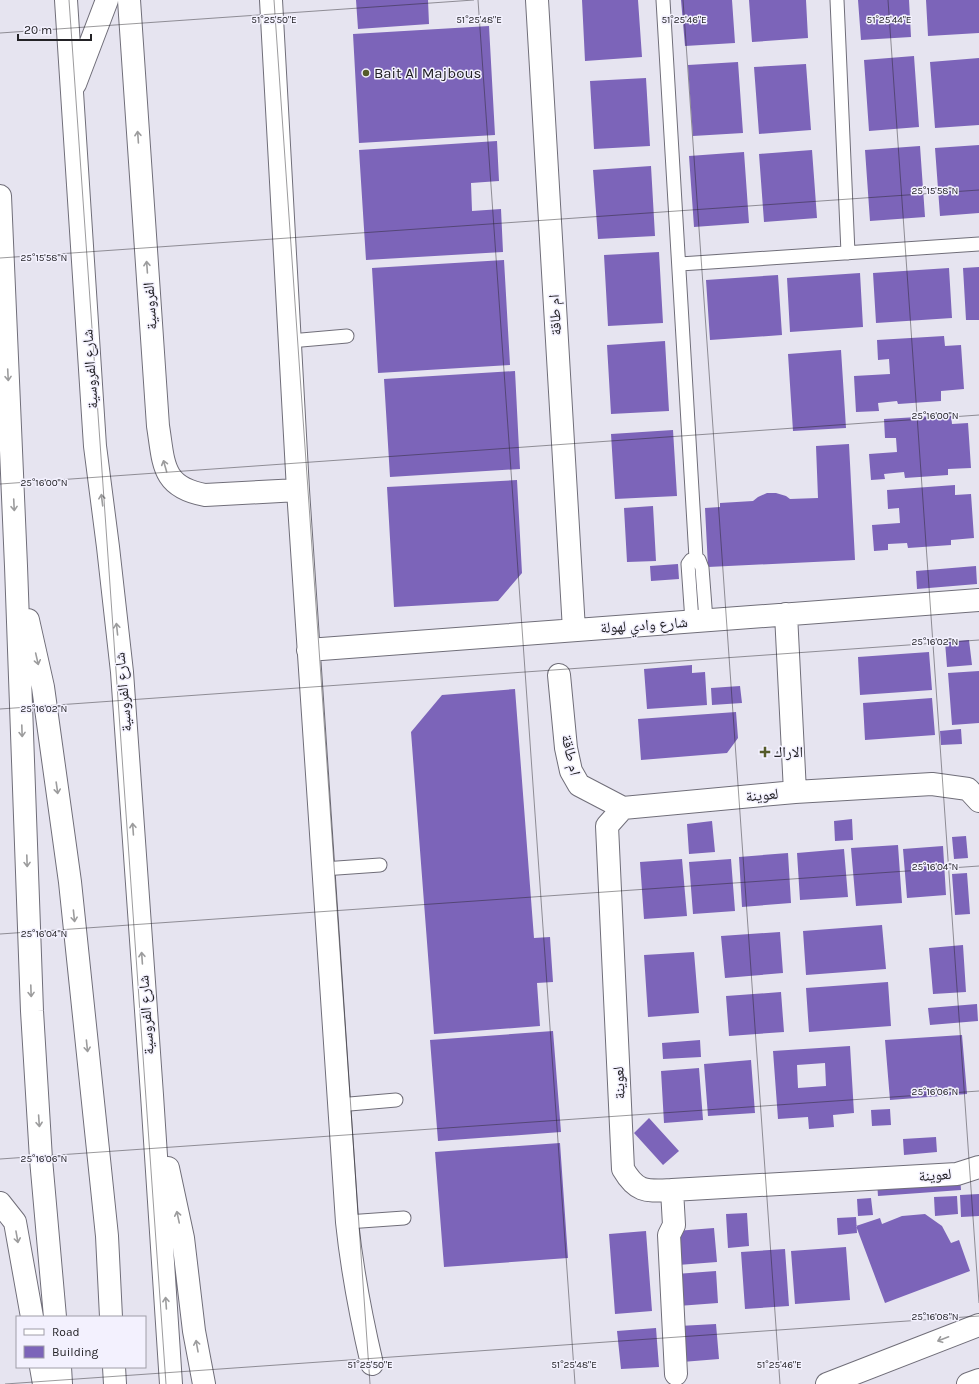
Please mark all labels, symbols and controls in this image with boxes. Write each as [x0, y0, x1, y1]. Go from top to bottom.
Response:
text: 51°25'50"E [251, 14, 297, 26]
text: 51°25'48"E [456, 14, 502, 26]
text: 51°25'46"E [661, 14, 707, 26]
text: 51°25'44"E [867, 14, 912, 26]
scale bar [18, 16, 91, 42]
text: 20 m [24, 23, 52, 37]
place label: Bait Al Majbous [374, 64, 481, 82]
marker: Bait Al Majbous [361, 68, 371, 78]
one-way arrow [135, 131, 142, 144]
text: 25°15'58"N [912, 185, 958, 197]
text: 25°15'58"N [21, 252, 67, 264]
one-way arrow [143, 261, 150, 274]
street label: الفروسية [139, 282, 161, 330]
street label: ام طاقة [545, 294, 566, 336]
street label: شارع الفروسية [78, 328, 103, 409]
one-way arrow [4, 368, 12, 381]
text: 25°16'00"N [912, 410, 959, 422]
one-way arrow [161, 459, 168, 472]
text: 25°16'00"N [21, 477, 68, 489]
one-way arrow [98, 494, 106, 507]
one-way arrow [10, 498, 17, 511]
street label: شارع وادي لهولة [600, 613, 689, 640]
one-way arrow [113, 623, 121, 636]
text: 25°16'02"N [912, 636, 958, 648]
street label: شارع الفروسية [111, 651, 136, 733]
one-way arrow [33, 652, 41, 665]
text: 25°16'02"N [21, 703, 67, 715]
one-way arrow [18, 724, 26, 737]
street label: ام طاقة [557, 733, 584, 777]
place label: الاراك [774, 743, 803, 761]
marker: الاراك [759, 746, 771, 758]
one-way arrow [53, 781, 61, 794]
street label: لعوينة [745, 785, 779, 805]
one-way arrow [129, 823, 136, 836]
one-way arrow [23, 854, 30, 867]
text: 25°16'04"N [912, 861, 958, 873]
one-way arrow [70, 910, 77, 923]
text: 25°16'04"N [21, 928, 67, 940]
one-way arrow [139, 952, 146, 965]
street label: شارع الفروسية [134, 974, 159, 1055]
one-way arrow [27, 984, 35, 997]
one-way arrow [83, 1039, 91, 1052]
street label: لعوينة [609, 1066, 629, 1100]
text: 25°16'06"N [912, 1086, 958, 1098]
one-way arrow [35, 1114, 42, 1127]
text: 25°16'06"N [21, 1153, 67, 1165]
street label: لعوينة [918, 1165, 952, 1185]
one-way arrow [174, 1211, 182, 1224]
one-way arrow [14, 1230, 22, 1243]
one-way arrow [162, 1297, 169, 1310]
text: 25°16'08"N [911, 1311, 959, 1323]
legend [16, 1316, 146, 1368]
text: Road [52, 1325, 80, 1339]
one-way arrow [937, 1336, 949, 1344]
one-way arrow [193, 1339, 201, 1352]
text: Building [52, 1345, 99, 1359]
text: 51°25'50"E [347, 1359, 393, 1371]
text: 51°25'48"E [551, 1359, 597, 1371]
text: 51°25'46"E [756, 1359, 802, 1371]

